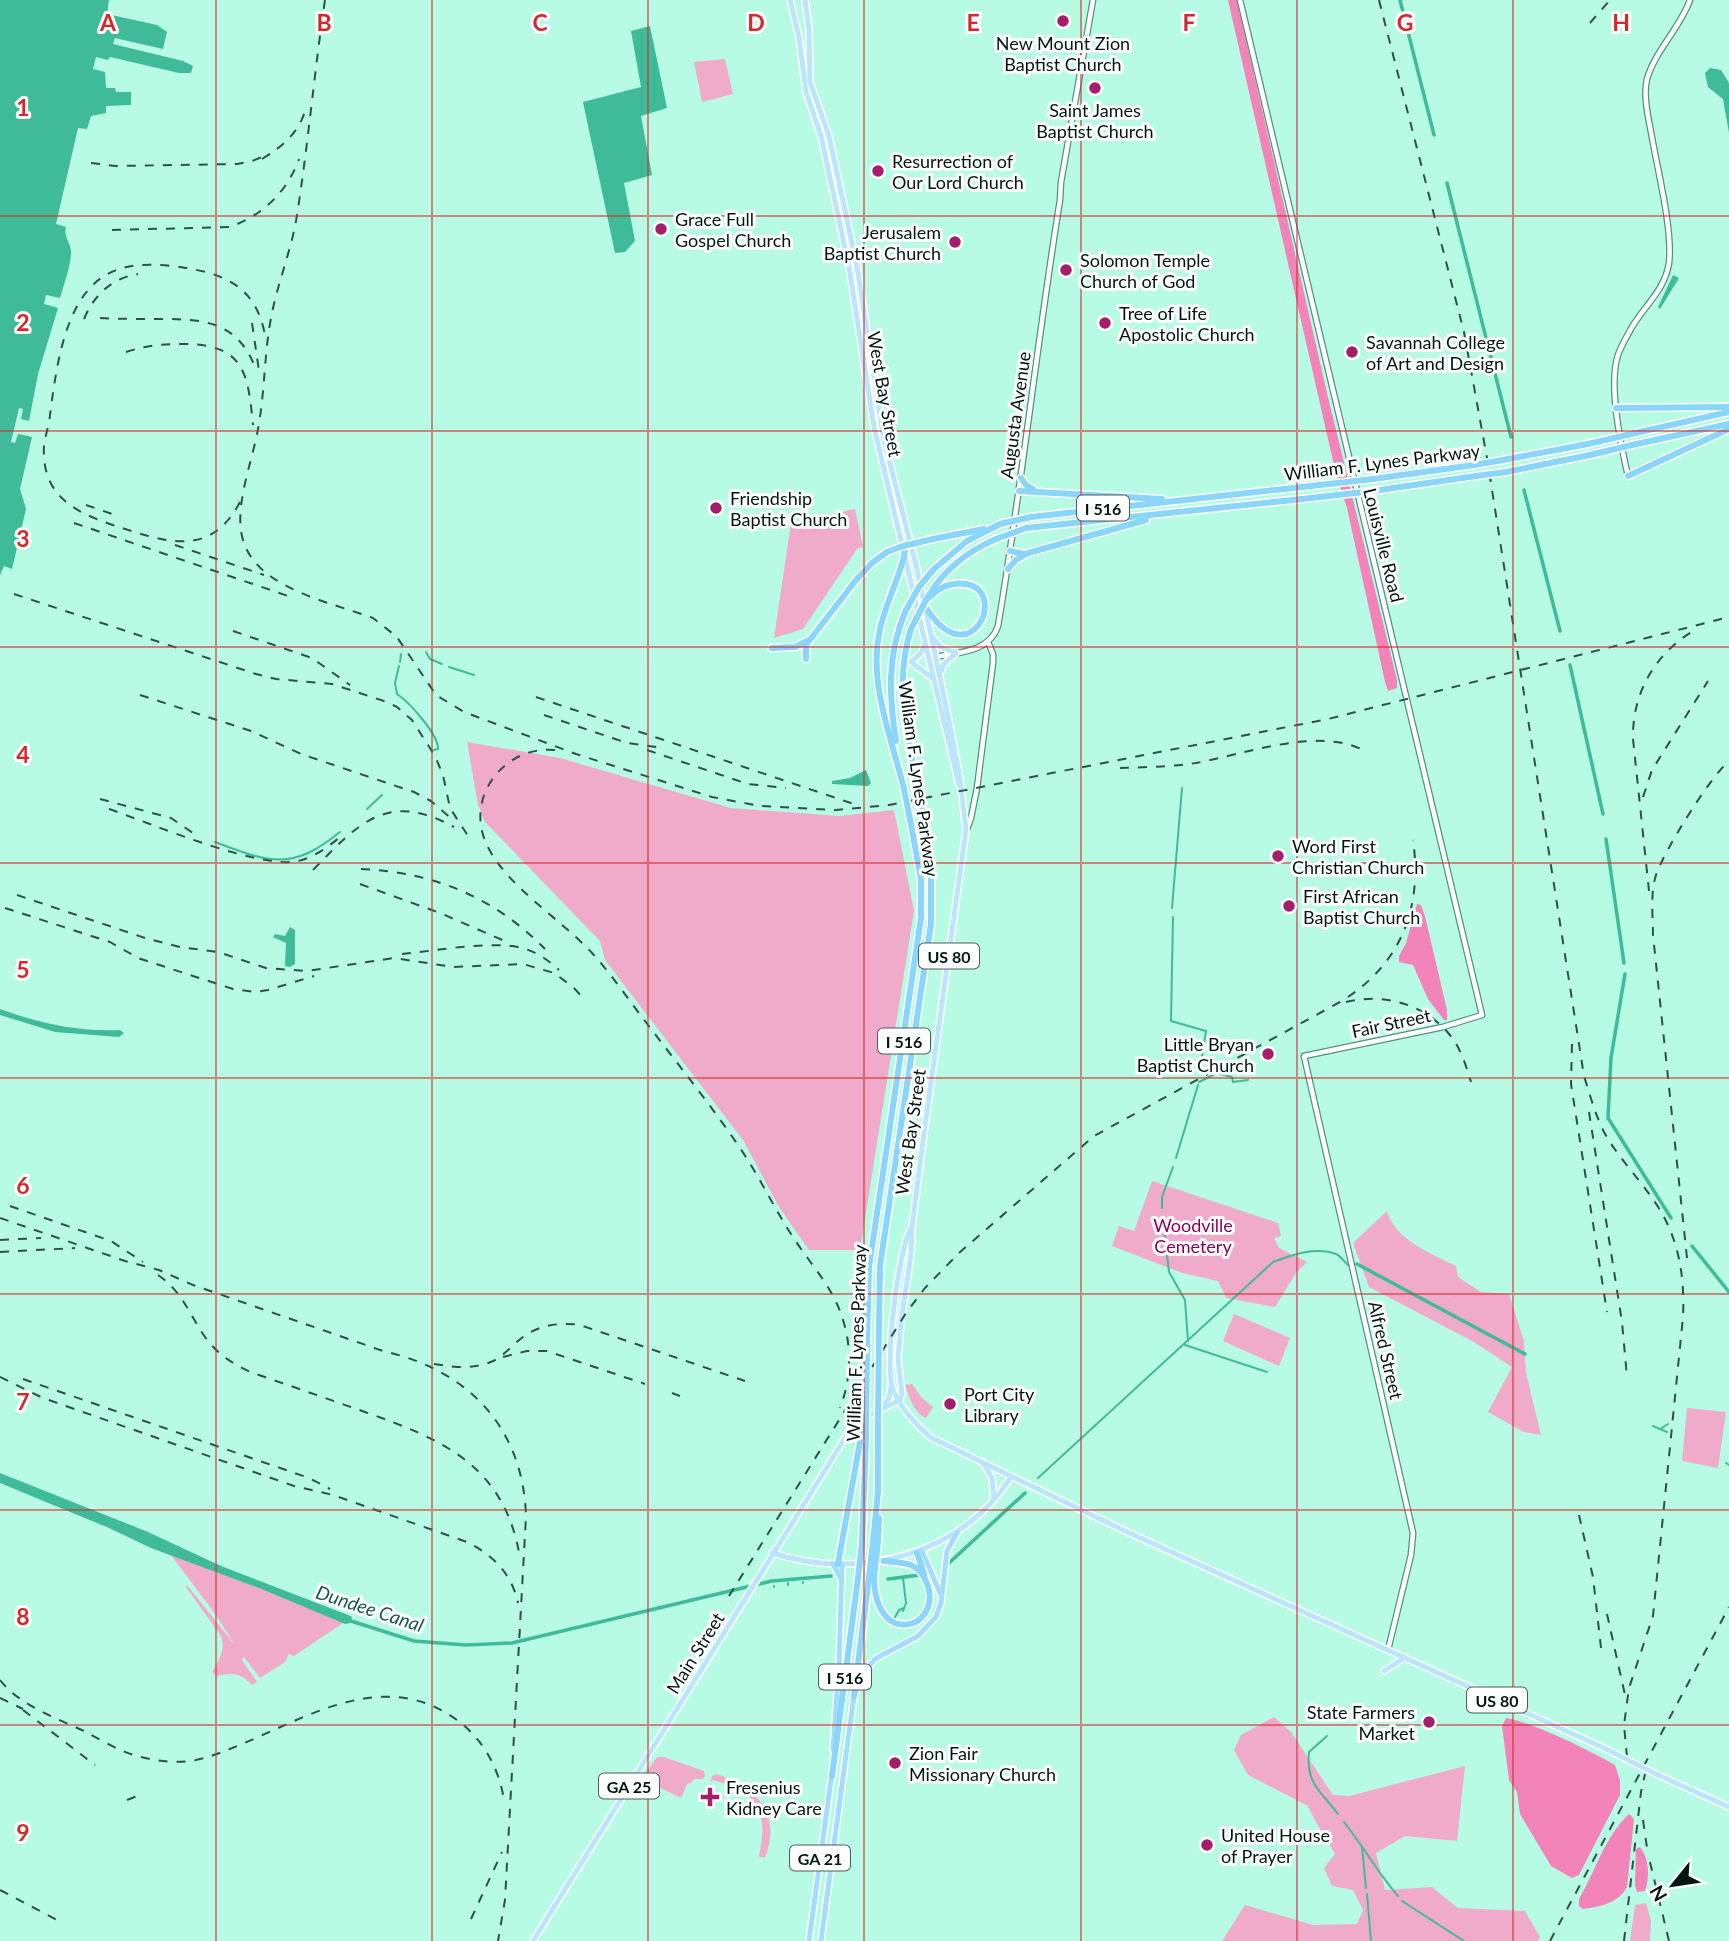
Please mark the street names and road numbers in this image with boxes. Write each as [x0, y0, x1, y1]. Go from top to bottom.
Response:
street label: West Bay Street [863, 330, 907, 459]
street label: Augusta Avenue [995, 350, 1035, 480]
street label: William F. Lynes Parkway [1283, 439, 1482, 485]
street label: Louisville Road [1359, 486, 1409, 604]
road number: I 516 [1077, 495, 1129, 520]
street label: William F. Lynes Parkway [894, 680, 944, 879]
road number: US 80 [919, 944, 979, 968]
street label: Fair Street [1349, 1004, 1433, 1042]
road number: I 516 [878, 1028, 930, 1054]
street label: West Bay Street [890, 1067, 930, 1196]
street label: William F. Lynes Parkway [842, 1243, 870, 1442]
street label: Alfred Street [1364, 1299, 1408, 1402]
street label: Main Street [661, 1608, 729, 1698]
road number: I 516 [819, 1665, 871, 1690]
road number: US 80 [1467, 1688, 1527, 1712]
road number: GA 25 [599, 1774, 659, 1798]
road number: GA 21 [790, 1846, 850, 1870]

